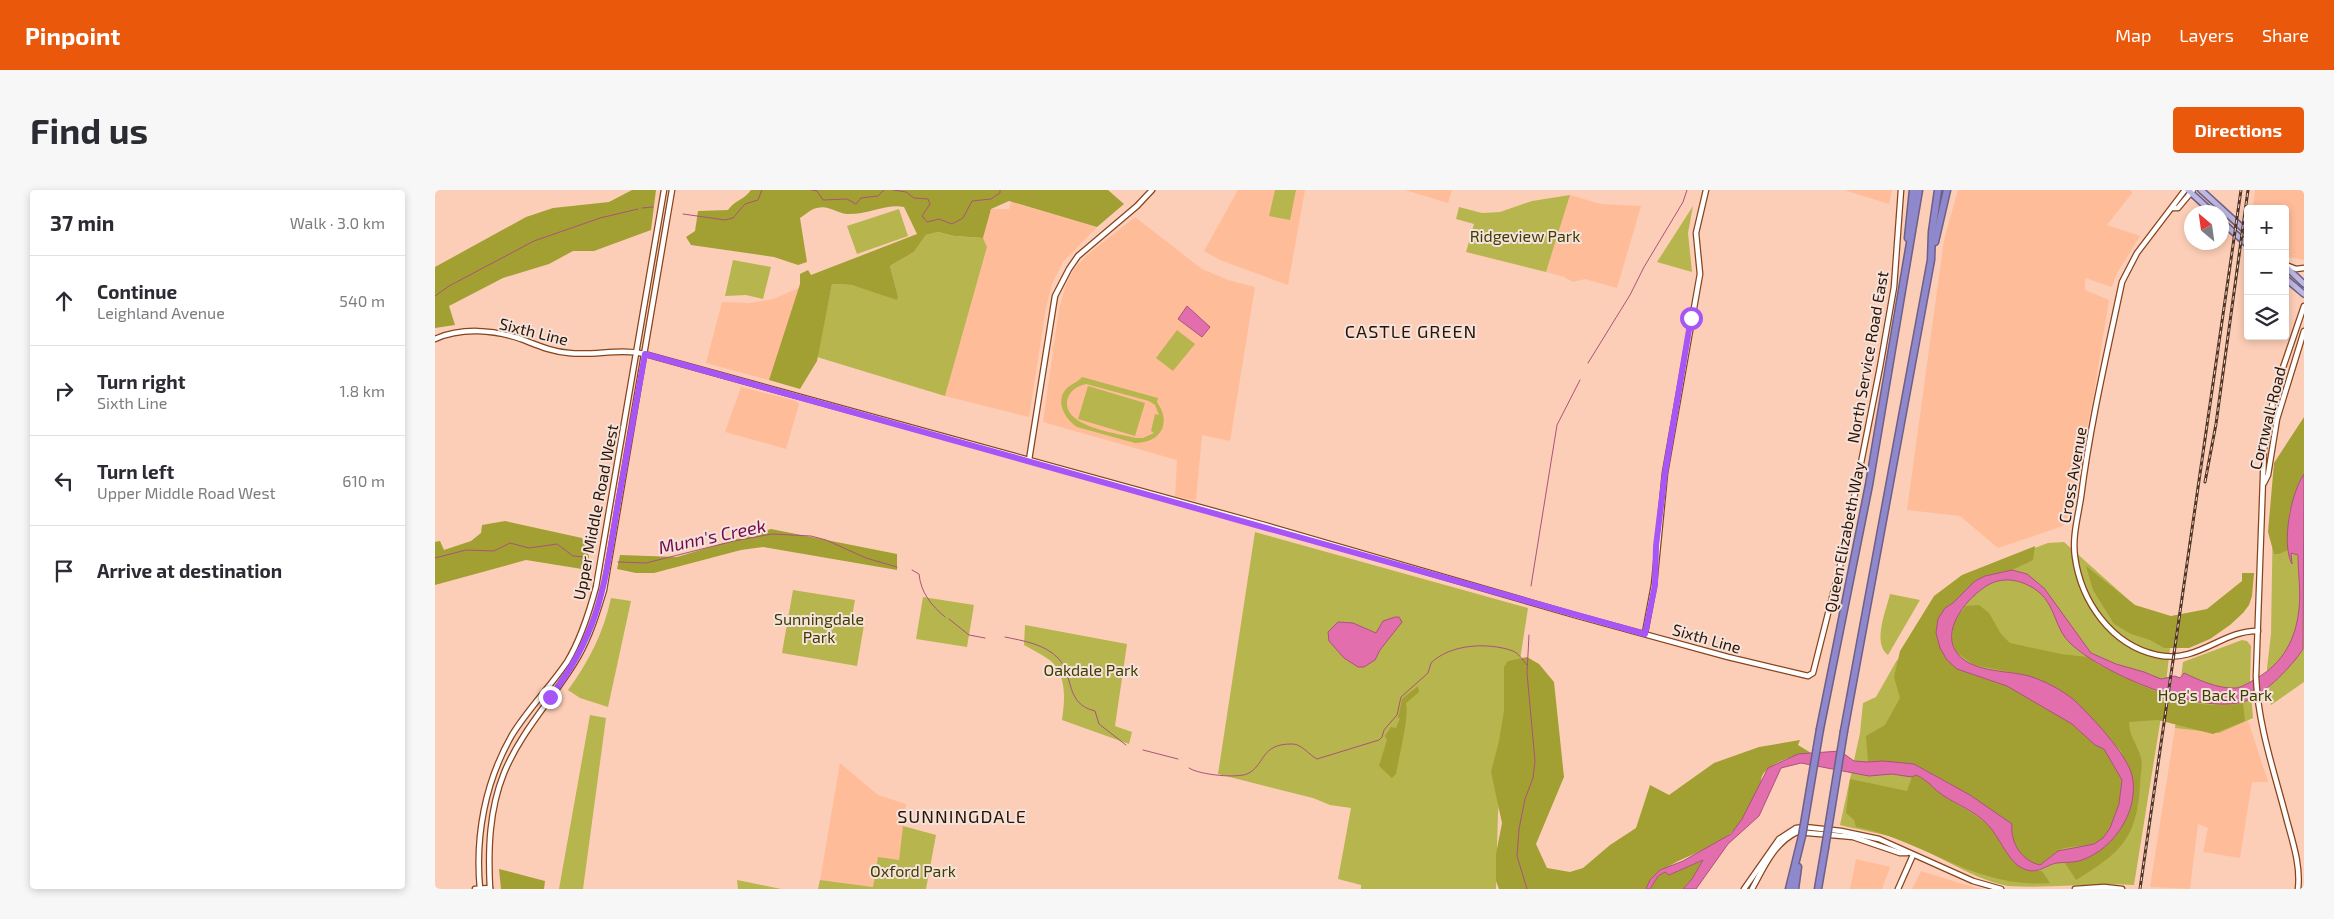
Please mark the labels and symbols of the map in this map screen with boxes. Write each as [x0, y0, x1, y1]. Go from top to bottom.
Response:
north arrow [2184, 205, 2229, 250]
park label: Ridgeview Park [1470, 226, 1580, 245]
street label: North Service Road East [1843, 269, 1891, 445]
route start [1680, 307, 1703, 330]
street label: Sixth Line [498, 313, 570, 349]
district label: CASTLE GREEN [1345, 320, 1477, 342]
street label: Cornwall Road [2245, 365, 2289, 471]
street label: Upper Middle Road West [569, 423, 621, 601]
street label: Cross Avenue [2054, 425, 2090, 525]
street label: Queen Elizabeth Way [1820, 459, 1869, 614]
water label: Munn's Creek [656, 514, 768, 558]
park label: Sunningdale Park [774, 609, 864, 646]
street label: Sixth Line [1671, 619, 1743, 657]
park label: Oakdale Park [1044, 660, 1139, 679]
park label: Hog's Back Park [2158, 685, 2272, 704]
route end [539, 686, 562, 709]
district label: SUNNINGDALE [897, 805, 1027, 827]
park label: Oxford Park [870, 861, 956, 880]

